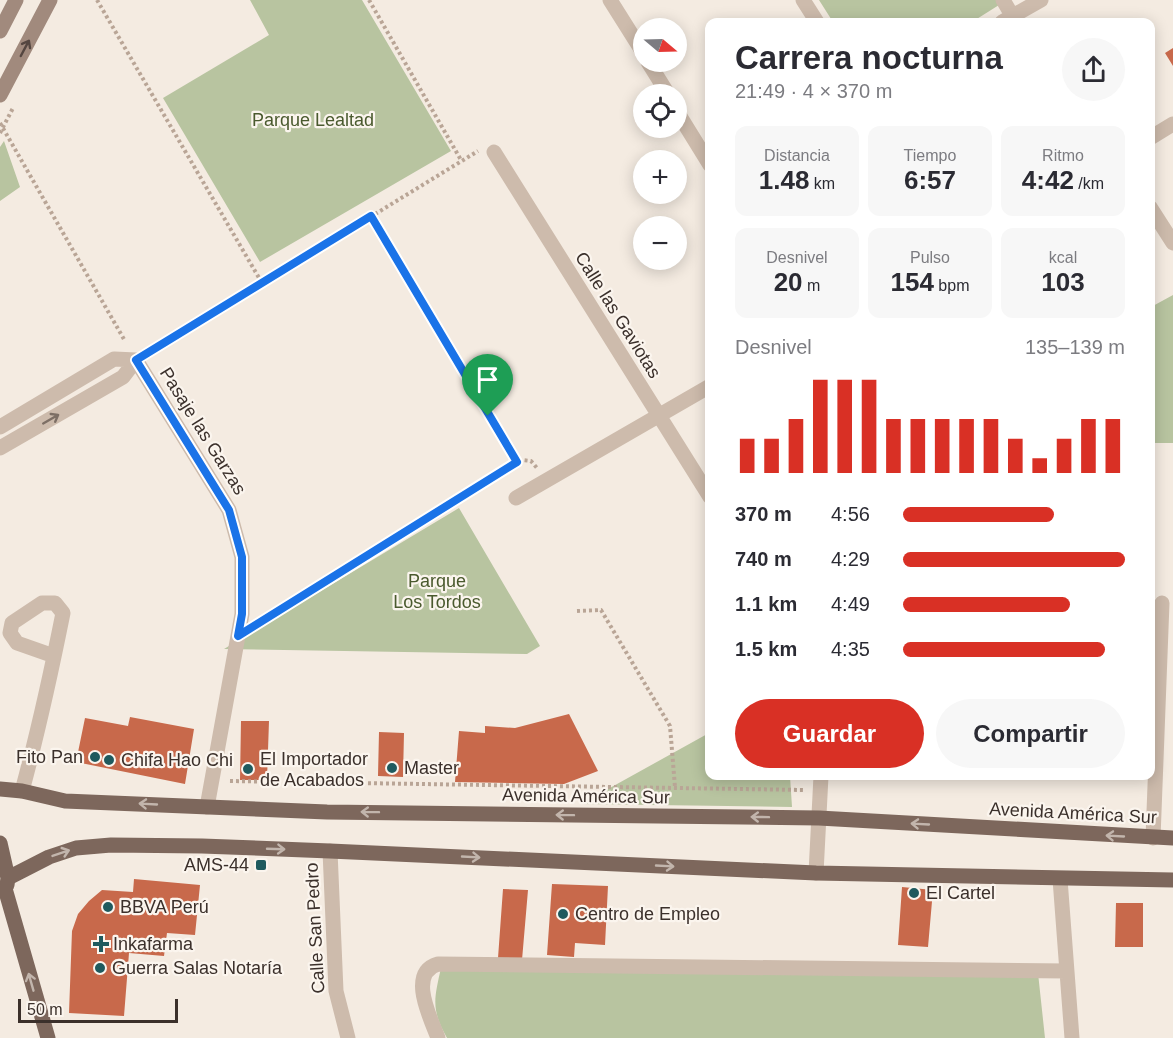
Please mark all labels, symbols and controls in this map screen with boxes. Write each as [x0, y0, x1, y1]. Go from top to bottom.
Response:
north arrow [633, 18, 687, 72]
map controls [633, 18, 687, 270]
button: share [1062, 38, 1125, 101]
one-way arrow [20, 39, 31, 57]
text: Carrera nocturna [735, 39, 1003, 76]
text: 21:49 · 4 × 370 m [735, 80, 892, 102]
button: locate [633, 84, 687, 138]
park label: Parque Lealtad [252, 110, 374, 130]
text: Distancia [764, 147, 830, 164]
text: Tiempo [904, 147, 956, 164]
text: Ritmo [1042, 147, 1084, 164]
button: + [633, 150, 687, 204]
text: 1.48 [759, 165, 809, 195]
text: 6:57 [904, 165, 956, 195]
text: 4:42 [1022, 165, 1074, 195]
text: km [809, 175, 835, 192]
text: /km [1074, 175, 1104, 192]
button: − [633, 216, 687, 270]
street label: Calle las Gaviotas [571, 248, 665, 382]
text: Desnivel [766, 249, 828, 266]
text: Pulso [910, 249, 950, 266]
text: kcal [1049, 249, 1077, 266]
text: 20 [774, 267, 803, 297]
text: 154 [891, 267, 934, 297]
text: 103 [1041, 267, 1085, 297]
text: m [803, 277, 820, 294]
text: bpm [934, 277, 969, 294]
text: Desnivel [735, 336, 812, 358]
text: 135–139 m [1025, 336, 1125, 358]
pin [462, 354, 513, 416]
icon: arrive [471, 363, 504, 396]
street label: Pasaje las Garzas [156, 364, 250, 498]
one-way arrow [41, 413, 59, 424]
text: 370 m [735, 503, 792, 525]
text: 4:56 [831, 503, 870, 525]
text: 740 m [735, 548, 792, 570]
text: 4:29 [831, 548, 870, 570]
park label: Parque Los Tordos [393, 571, 481, 612]
text: 1.1 km [735, 593, 797, 615]
text: 4:49 [831, 593, 870, 615]
text: 1.5 km [735, 638, 797, 660]
text: 4:35 [831, 638, 870, 660]
button: Guardar [735, 699, 924, 768]
button: Compartir [936, 699, 1125, 768]
place label: Fito Pan [16, 747, 83, 767]
place label: El Importador de Acabados [260, 749, 368, 790]
marker: Fito Pan [88, 750, 102, 764]
place label: Chifa Hao Chi [121, 750, 233, 770]
marker: Chifa Hao Chi [102, 753, 116, 767]
place label: Master [404, 758, 459, 778]
marker: Master [385, 761, 399, 775]
marker: El Importador de Acabados [241, 762, 255, 776]
street label: Avenida América Sur [502, 785, 670, 807]
one-way arrow [139, 799, 159, 810]
street label: Avenida América Sur [989, 799, 1157, 827]
one-way arrow [361, 807, 381, 818]
one-way arrow [556, 809, 576, 821]
one-way arrow [751, 812, 771, 823]
one-way arrow [910, 819, 930, 830]
one-way arrow [1105, 830, 1125, 841]
one-way arrow [265, 843, 285, 854]
one-way arrow [51, 846, 70, 857]
one-way arrow [460, 852, 480, 863]
place label: AMS-44 [184, 855, 249, 875]
marker: AMS-44 [254, 858, 268, 872]
one-way arrow [655, 861, 675, 872]
street label: Calle San Pedro [302, 862, 328, 994]
place label: El Cartel [926, 883, 995, 903]
marker: El Cartel [907, 886, 921, 900]
place label: BBVA Perú [120, 897, 209, 917]
marker: BBVA Perú [101, 900, 115, 914]
place label: Centro de Empleo [575, 904, 720, 924]
marker: Centro de Empleo [556, 907, 570, 921]
place label: Inkafarma [113, 934, 194, 954]
marker: Inkafarma [94, 937, 108, 951]
place label: Guerra Salas Notaría [112, 958, 283, 978]
marker: Guerra Salas Notaría [93, 961, 107, 975]
one-way arrow [25, 973, 36, 992]
scale bar [18, 996, 178, 1024]
text: 50 m [27, 1001, 63, 1018]

